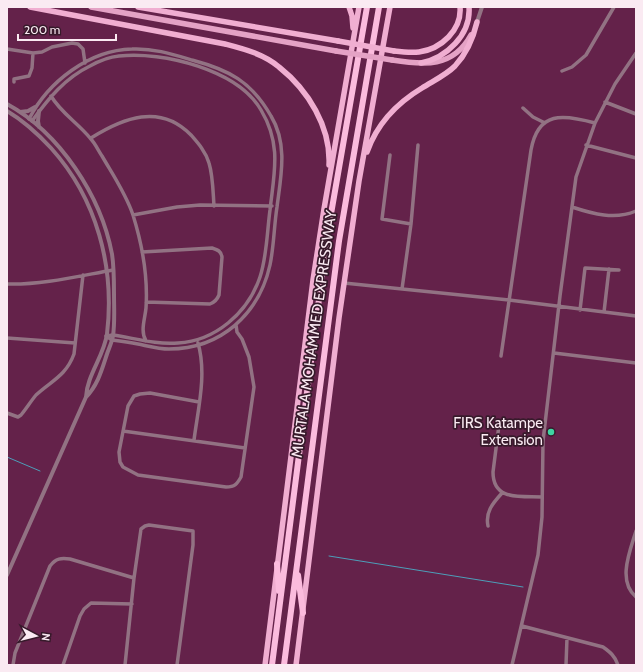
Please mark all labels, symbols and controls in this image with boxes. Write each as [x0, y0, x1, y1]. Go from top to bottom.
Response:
scale bar [18, 16, 116, 42]
text: 200 m [24, 22, 60, 37]
street label: MURTALA MOHAMMED EXPRESSWAY [288, 209, 340, 459]
place label: FIRS Katampe Extension [453, 414, 543, 449]
marker: FIRS Katampe Extension [546, 427, 556, 437]
north arrow [16, 616, 56, 656]
text: N [39, 633, 53, 642]

